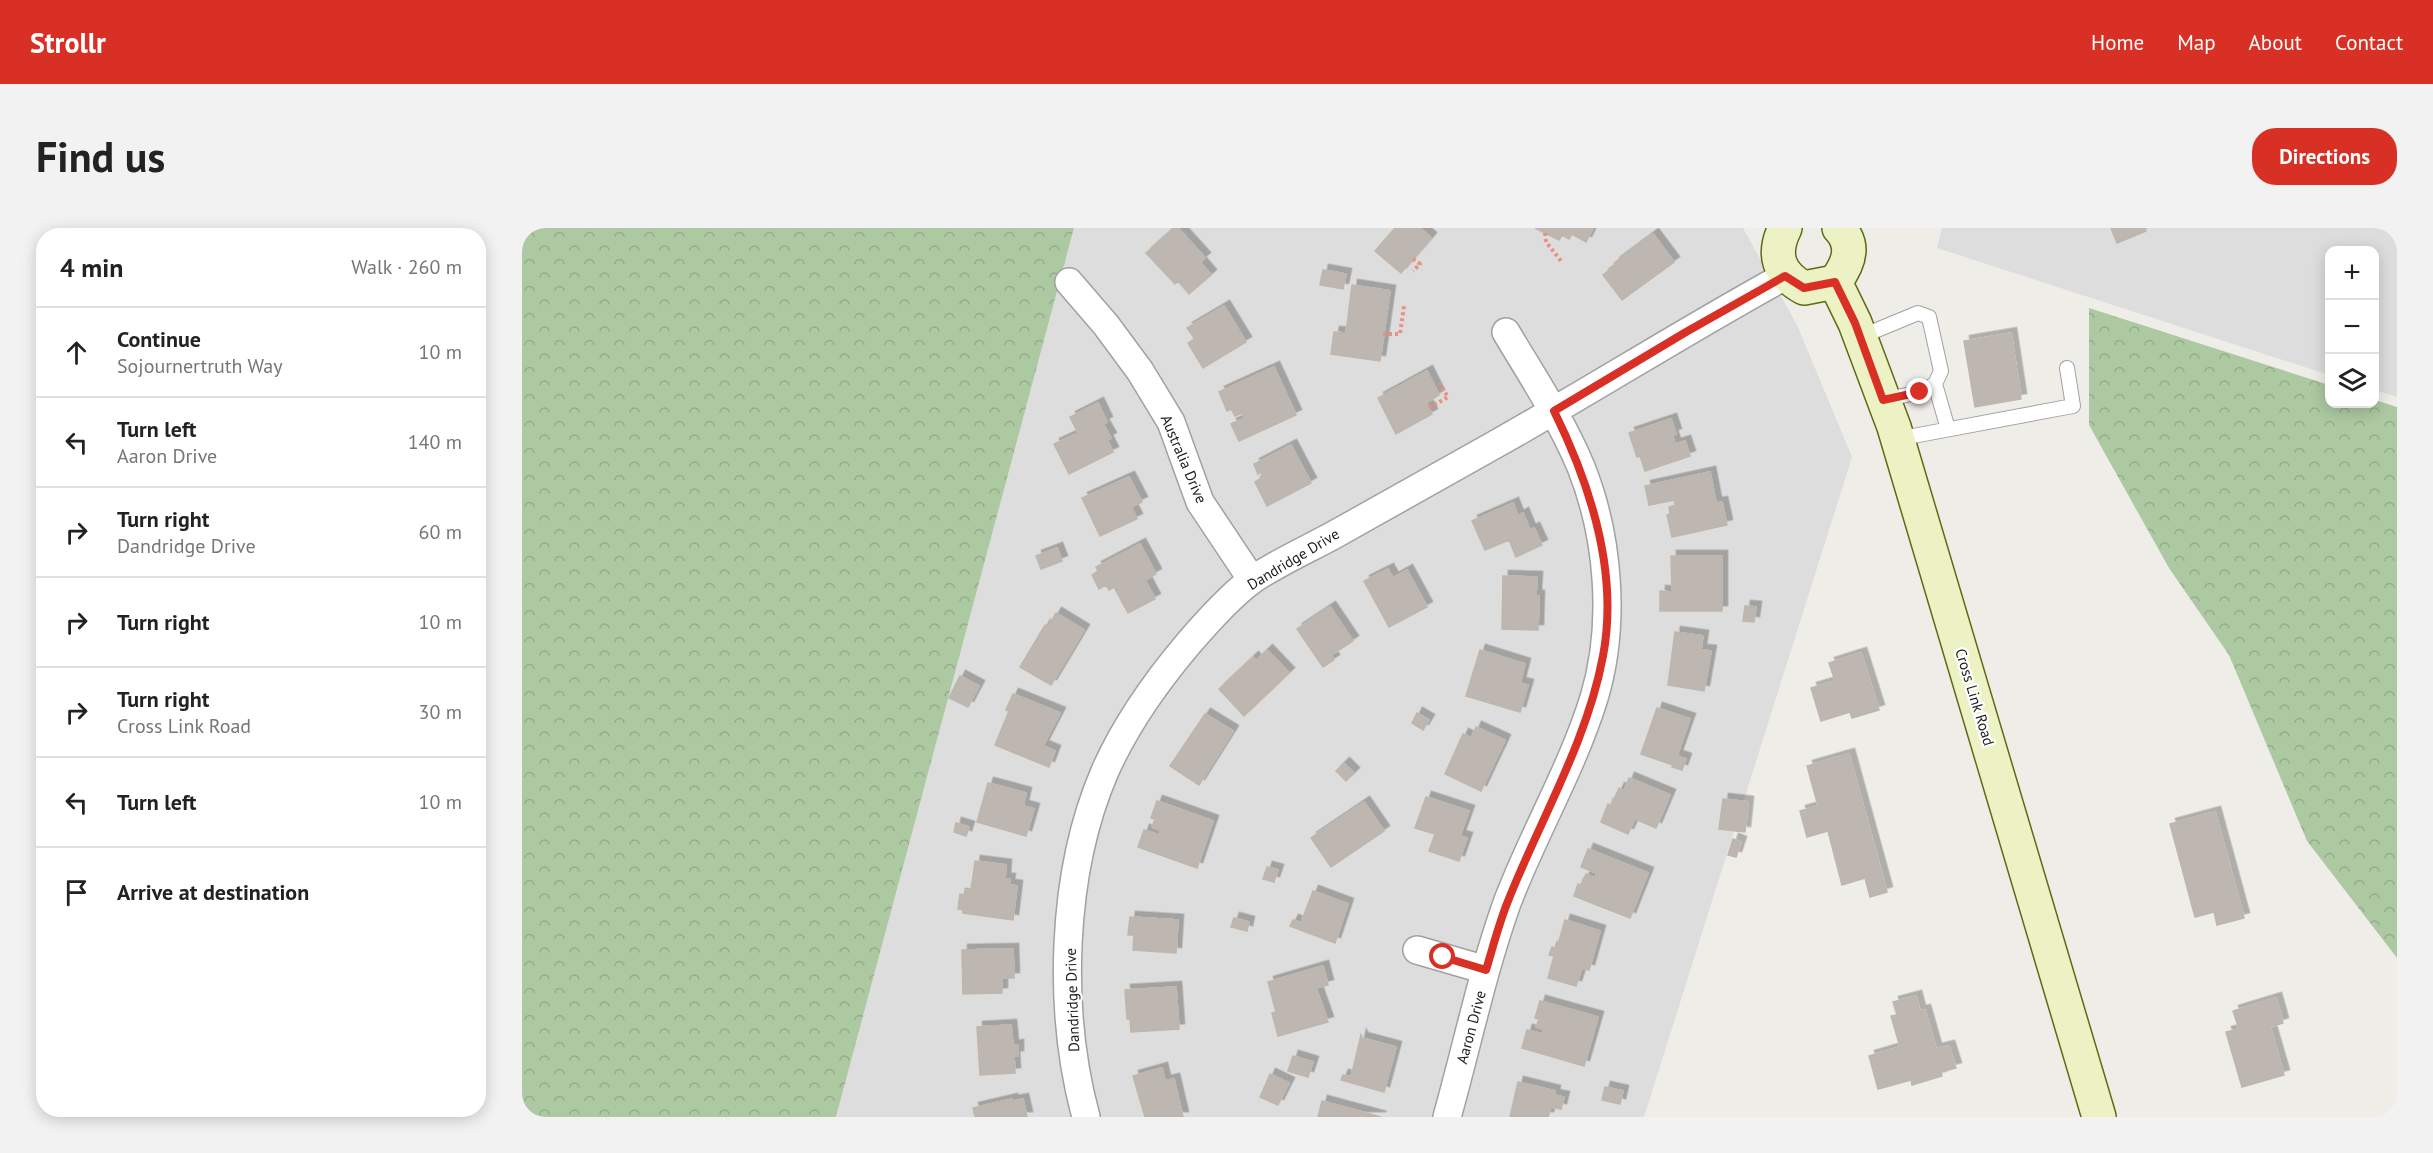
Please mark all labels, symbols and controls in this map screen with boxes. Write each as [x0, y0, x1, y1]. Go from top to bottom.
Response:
text: Strollr [30, 24, 106, 61]
text: Home [2091, 29, 2144, 56]
text: Map [2177, 29, 2216, 56]
text: About [2249, 29, 2302, 56]
text: Contact [2335, 29, 2403, 56]
button: Directions [2252, 128, 2397, 185]
text: Find us [36, 129, 165, 184]
map controls [2325, 246, 2379, 408]
button: + [2325, 246, 2379, 300]
text: 4 min [60, 251, 123, 284]
text: Walk · 260 m [351, 254, 462, 280]
button: − [2325, 300, 2379, 354]
text: Continue [117, 325, 201, 353]
icon: ahead [60, 336, 93, 369]
text: 10 m [419, 339, 462, 365]
text: Sojournertruth Way [117, 353, 283, 379]
button: layers [2325, 354, 2379, 408]
route end [1906, 378, 1932, 404]
street label: Australia Drive [1157, 412, 1211, 506]
text: Turn left [117, 415, 197, 443]
icon: left [60, 426, 93, 459]
text: 140 m [408, 429, 462, 455]
text: Aaron Drive [117, 443, 217, 469]
text: Turn right [117, 505, 209, 533]
icon: right [60, 516, 93, 549]
text: 60 m [419, 519, 462, 545]
street label: Dandridge Drive [1244, 524, 1342, 594]
text: Dandridge Drive [117, 533, 256, 559]
icon: right [60, 606, 93, 639]
text: Turn right [117, 608, 209, 636]
text: 10 m [419, 609, 462, 635]
street label: Cross Link Road [1951, 646, 1999, 748]
text: Turn right [117, 685, 209, 713]
icon: right [60, 696, 93, 729]
text: 30 m [419, 699, 462, 725]
text: Cross Link Road [117, 713, 251, 739]
icon: left [60, 786, 93, 819]
text: Turn left [117, 788, 197, 816]
text: 10 m [419, 789, 462, 815]
icon: arrive [60, 876, 93, 909]
text: Arrive at destination [117, 878, 309, 906]
route start [1429, 943, 1455, 969]
street label: Dandridge Drive [1061, 948, 1083, 1052]
street label: Aaron Drive [1452, 988, 1490, 1066]

